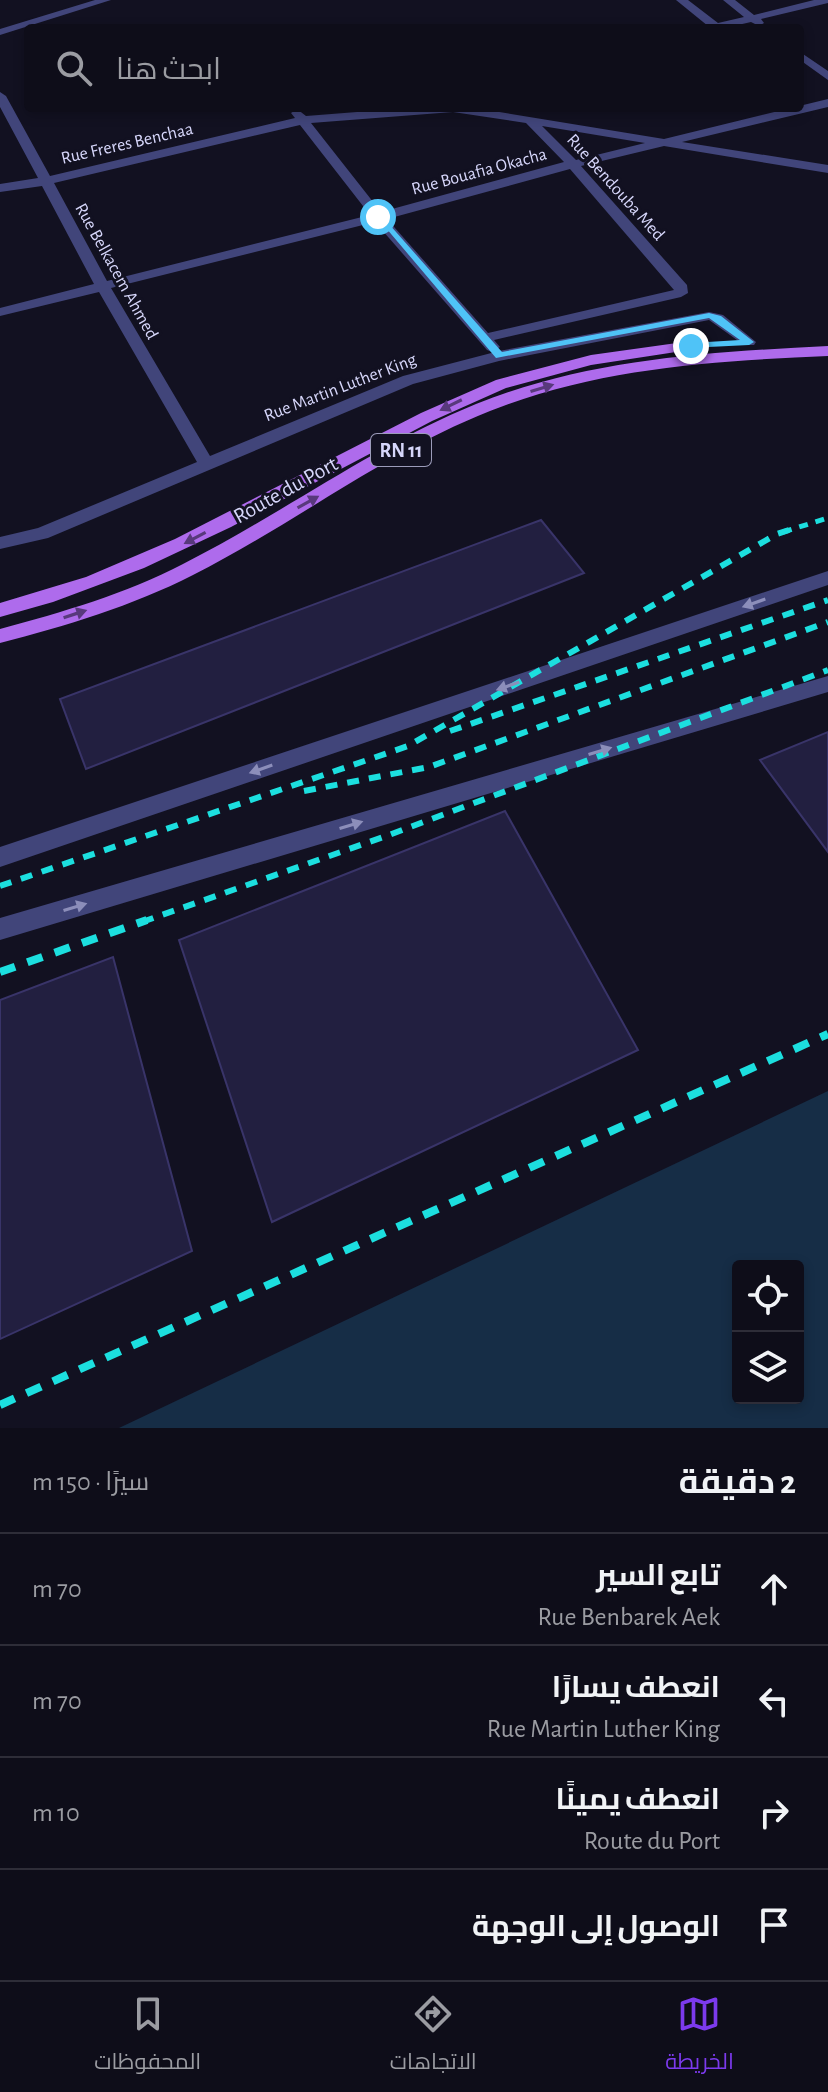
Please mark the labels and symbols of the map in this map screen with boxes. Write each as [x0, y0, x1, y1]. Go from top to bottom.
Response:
street label: Rue Freres Benchaa [59, 120, 195, 168]
street label: Rue Bendouba Med [563, 131, 668, 244]
street label: Rue Bouafia Okacha [410, 145, 549, 199]
route start [360, 199, 396, 235]
street label: Rue Belkacem Ahmed [71, 200, 161, 343]
route end [673, 328, 709, 364]
street label: Rue Martin Luther King [262, 351, 419, 425]
one-way arrow [530, 381, 554, 394]
one-way arrow [439, 398, 463, 412]
road number: RN 11 [371, 434, 431, 466]
street label: Route du Port [230, 452, 341, 527]
one-way arrow [297, 495, 320, 508]
one-way arrow [184, 532, 207, 545]
one-way arrow [742, 597, 766, 609]
one-way arrow [63, 607, 87, 619]
one-way arrow [495, 680, 519, 692]
one-way arrow [589, 744, 613, 757]
one-way arrow [249, 763, 273, 775]
one-way arrow [339, 818, 363, 831]
one-way arrow [63, 900, 87, 913]

